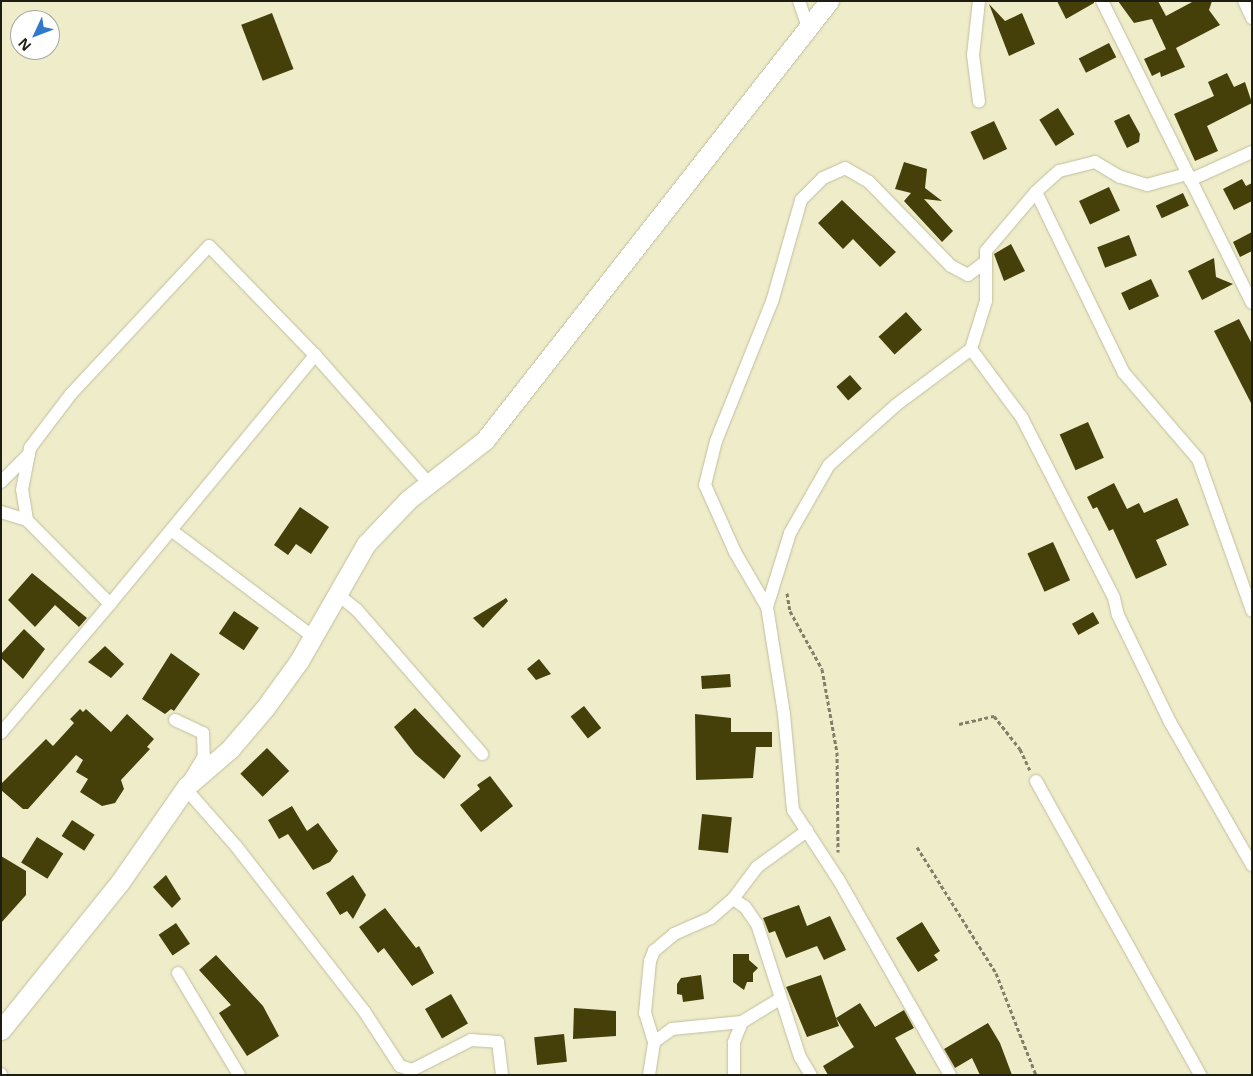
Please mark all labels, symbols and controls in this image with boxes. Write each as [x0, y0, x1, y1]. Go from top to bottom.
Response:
north arrow [10, 10, 60, 60]
text: N [14, 34, 35, 56]

